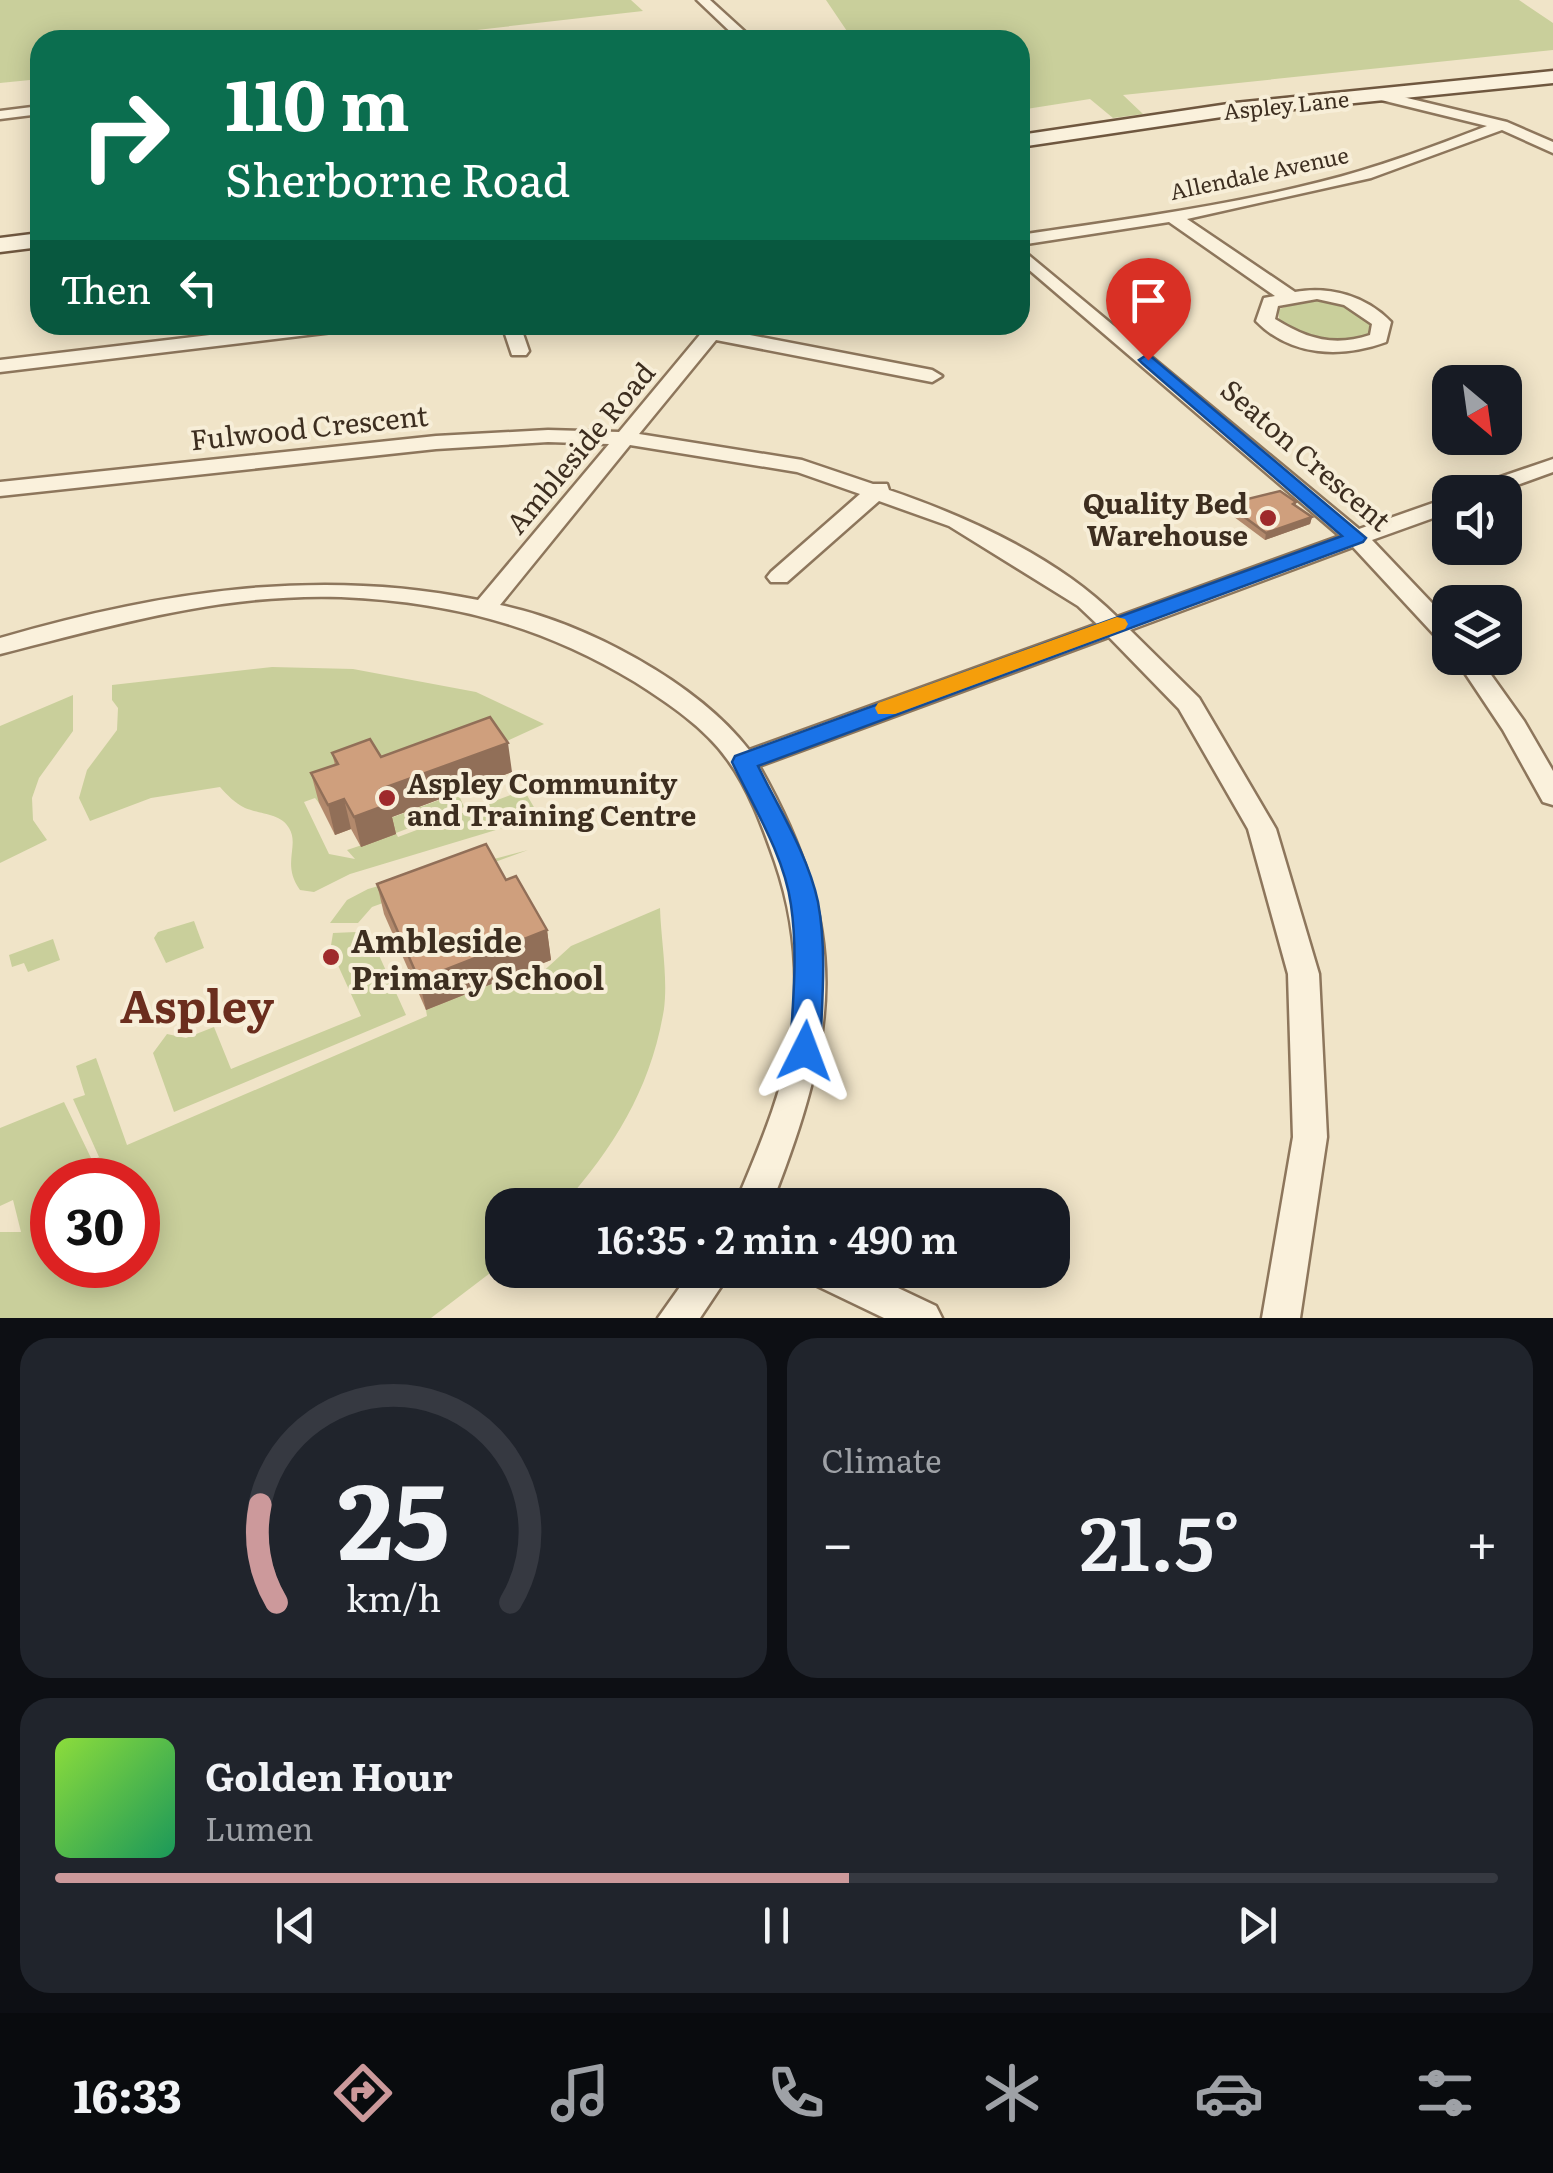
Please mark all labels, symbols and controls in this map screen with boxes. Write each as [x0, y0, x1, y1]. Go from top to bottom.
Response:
text: 110 m [225, 49, 410, 153]
icon: right [60, 70, 190, 200]
street label: Aspley Lane [1222, 81, 1350, 127]
street label: Allendale Avenue [1167, 137, 1351, 207]
text: Sherborne Road [225, 144, 570, 211]
pin [1106, 258, 1191, 361]
text: Then [60, 259, 151, 316]
icon: left [171, 260, 226, 315]
icon: arrive [1121, 273, 1176, 328]
street label: Ambleside Road [494, 352, 664, 542]
north arrow [1432, 365, 1522, 455]
map controls [1432, 365, 1522, 675]
street label: Seaton Crescent [1213, 368, 1402, 540]
street label: Fulwood Crescent [188, 393, 431, 459]
button: sound [1432, 475, 1522, 565]
place label: Quality Bed Warehouse [1083, 481, 1248, 555]
marker: Quality Bed Warehouse [1257, 507, 1279, 529]
button: layers [1432, 585, 1522, 675]
place label: Aspley Community and Training Centre [407, 761, 696, 835]
marker: Aspley Community and Training Centre [376, 787, 398, 809]
place label: Ambleside Primary School [351, 915, 604, 1000]
marker: Ambleside Primary School [320, 946, 342, 968]
district label: Aspley [120, 970, 275, 1037]
position arrow [753, 999, 857, 1103]
speed limit sign: 30 [30, 1158, 160, 1288]
text: 16:35 · 2 min · 490 m [597, 1209, 958, 1266]
text: Climate [822, 1435, 942, 1483]
text: 25 [337, 1438, 449, 1592]
text: 21.5° [1080, 1483, 1240, 1594]
text: − [822, 1499, 854, 1581]
text: + [1466, 1499, 1498, 1581]
text: km/h [346, 1570, 441, 1623]
text: Golden Hour [205, 1746, 453, 1803]
text: Lumen [205, 1803, 313, 1851]
icon: previous [268, 1898, 323, 1953]
icon: pause [749, 1898, 804, 1953]
icon: next [1230, 1898, 1285, 1953]
icon: directions [328, 2058, 398, 2128]
icon: music [545, 2058, 615, 2128]
icon: phone [761, 2058, 831, 2128]
icon: climate [977, 2058, 1047, 2128]
icon: car [1194, 2058, 1264, 2128]
icon: filters [1410, 2058, 1480, 2128]
text: 16:33 [73, 2060, 182, 2127]

